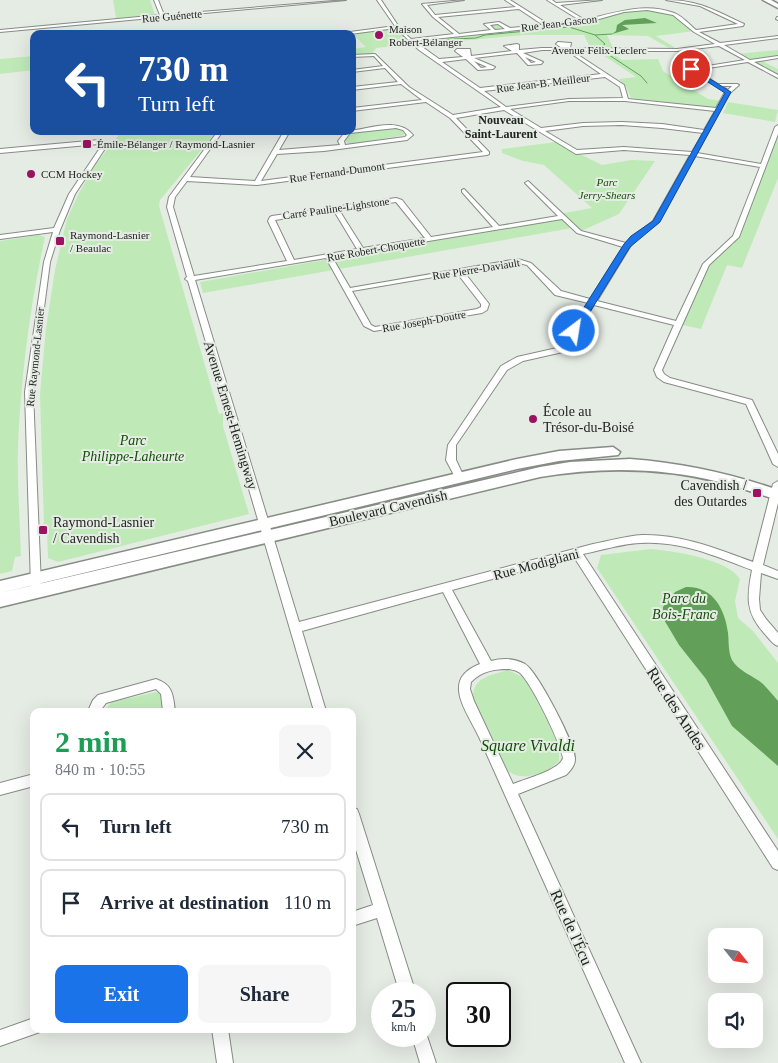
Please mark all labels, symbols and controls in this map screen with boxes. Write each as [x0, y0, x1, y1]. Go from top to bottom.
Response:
street label: Rue Guénette [141, 7, 203, 25]
street label: Rue Jean-Gascon [520, 12, 598, 34]
place label: Maison Robert-Bélanger [389, 23, 463, 48]
marker: Maison Robert-Bélanger [373, 29, 385, 41]
street label: Avenue Félix-Leclerc [551, 44, 647, 56]
pin [670, 48, 712, 90]
icon: left [55, 50, 120, 115]
text: 730 m [138, 50, 228, 89]
icon: arrive [677, 55, 705, 83]
street label: Rue Jean-B. Meilleur [495, 71, 591, 95]
text: Turn left [138, 91, 215, 116]
district label: Nouveau Saint-Laurent [465, 113, 537, 141]
marker: Émile-Bélanger / Raymond-Lasnier [81, 138, 93, 150]
place label: Émile-Bélanger / Raymond-Lasnier [97, 138, 255, 150]
street label: Rue Fernand-Dumont [289, 159, 385, 185]
marker: CCM Hockey [25, 168, 37, 180]
place label: CCM Hockey [41, 168, 103, 180]
park label: Parc Jerry-Shears [579, 176, 635, 201]
street label: Carré Pauline-Lighstone [282, 195, 390, 221]
place label: Raymond-Lasnier / Beaulac [70, 229, 150, 254]
street label: Rue Robert-Choquette [326, 234, 426, 264]
marker: Raymond-Lasnier / Beaulac [54, 235, 66, 247]
street label: Rue Pierre-Daviault [431, 256, 521, 282]
position arrow [547, 304, 599, 356]
street label: Rue Raymond-Lasnier [24, 306, 46, 407]
street label: Rue Joseph-Doutre [381, 308, 467, 334]
street label: Avenue Ernest-Hemingway [201, 339, 260, 491]
place label: École au Trésor-du-Boisé [543, 403, 634, 435]
marker: École au Trésor-du-Boisé [527, 413, 539, 425]
park label: Parc Philippe-Laheurte [81, 433, 184, 464]
place label: Cavendish / des Outardes [674, 478, 747, 509]
marker: Cavendish / des Outardes [751, 487, 763, 499]
street label: Boulevard Cavendish [328, 488, 449, 529]
place label: Raymond-Lasnier / Cavendish [53, 515, 154, 546]
marker: Raymond-Lasnier / Cavendish [37, 524, 49, 536]
street label: Rue Modigliani [492, 546, 581, 583]
park label: Parc du Bois-Franc [652, 591, 717, 622]
street label: Rue des Andes [644, 664, 710, 753]
text: 2 min [55, 725, 128, 758]
button: close [279, 725, 331, 777]
park label: Square Vivaldi [481, 737, 575, 755]
text: 840 m · 10:55 [55, 761, 145, 778]
icon: left [57, 813, 85, 841]
text: Turn left [100, 816, 172, 837]
text: 730 m [281, 816, 329, 837]
street label: Rue de l'Écu [547, 886, 597, 968]
icon: arrive [57, 889, 85, 917]
text: Arrive at destination [100, 892, 269, 913]
text: 110 m [284, 892, 331, 913]
north arrow [708, 928, 762, 982]
map controls [708, 928, 763, 1048]
button: Exit [55, 965, 188, 1023]
button: Share [198, 965, 331, 1023]
speed limit sign: 30 [446, 982, 511, 1047]
button: sound [708, 993, 763, 1048]
text: 25 [391, 995, 416, 1022]
text: km/h [391, 1020, 416, 1034]

